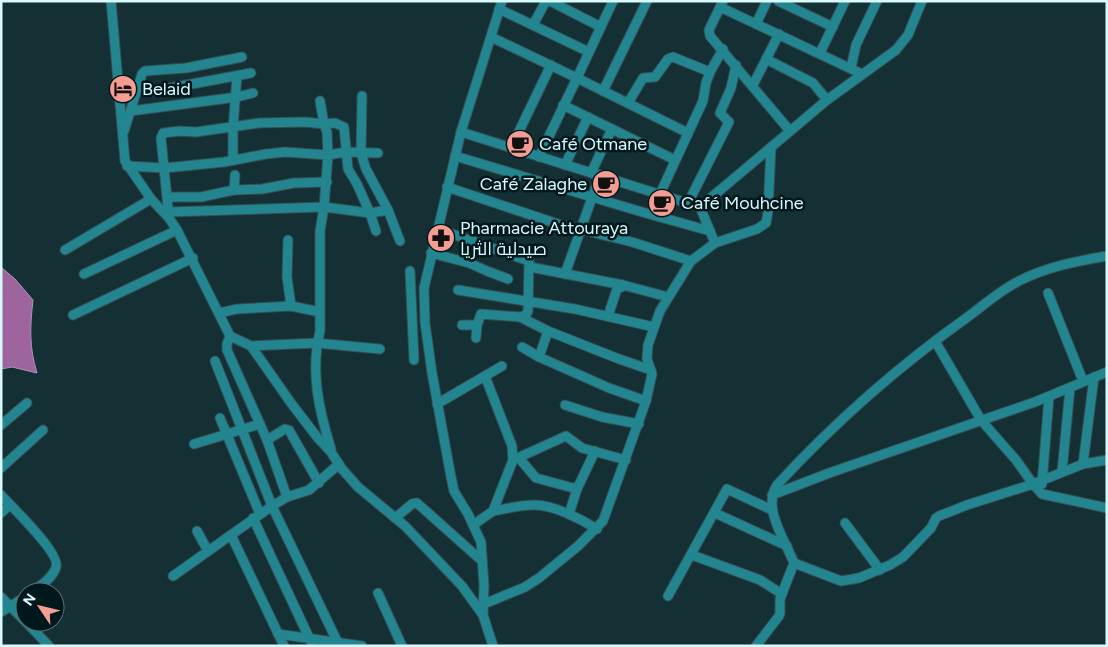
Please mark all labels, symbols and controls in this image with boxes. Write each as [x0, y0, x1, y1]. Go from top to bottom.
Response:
hotel icon: Belaid [108, 74, 138, 104]
place label: Belaid [142, 78, 191, 100]
cafe icon: Café Otmane [505, 129, 535, 159]
place label: Café Otmane [539, 133, 647, 155]
cafe icon: Café Zalaghe [591, 169, 621, 199]
place label: Café Zalaghe [480, 173, 587, 195]
cafe icon: Café Mouhcine [647, 188, 677, 218]
place label: Café Mouhcine [681, 192, 804, 214]
place label: Pharmacie Attouraya صيدلية الثريا [460, 217, 628, 260]
pharmacy icon: Pharmacie Attouraya صيدلية الثريا [426, 223, 456, 253]
north arrow [15, 582, 65, 632]
text: N [20, 591, 40, 609]

